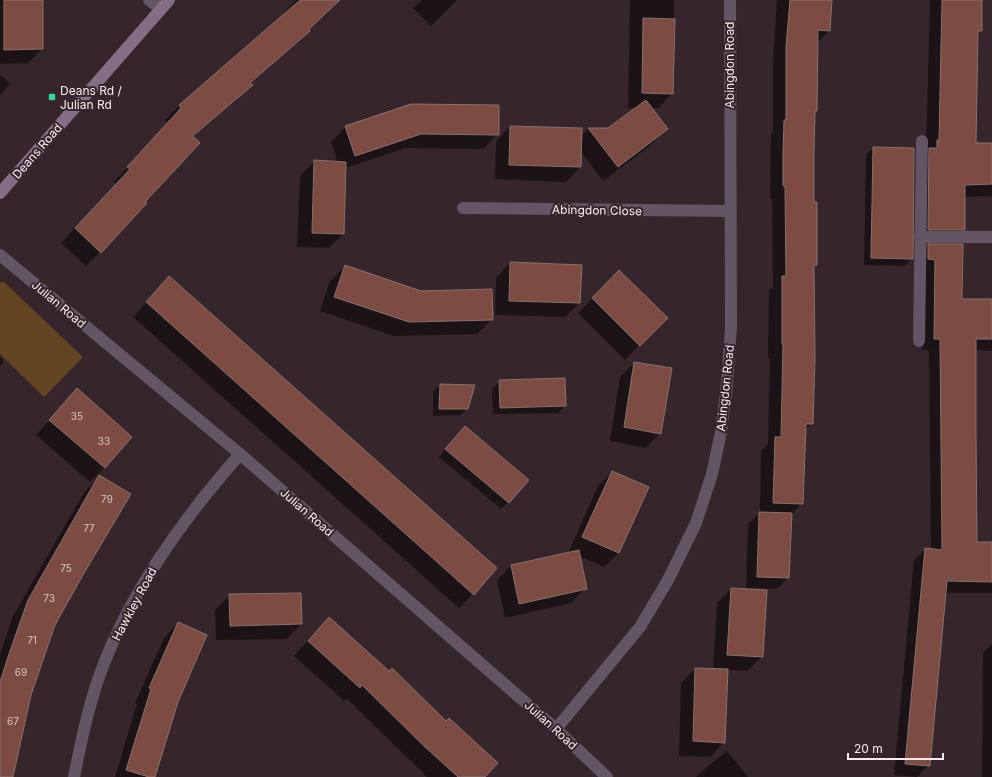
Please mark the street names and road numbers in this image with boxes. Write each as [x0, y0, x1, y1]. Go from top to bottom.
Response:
street label: Abingdon Road [722, 22, 737, 108]
street label: Deans Road [9, 120, 65, 182]
street label: Abingdon Close [552, 202, 642, 218]
street label: Julian Road [29, 277, 89, 331]
street label: Abingdon Road [713, 344, 737, 432]
street label: Julian Road [277, 485, 337, 539]
street label: Hawkley Road [108, 565, 160, 643]
street label: Julian Road [521, 697, 581, 753]

